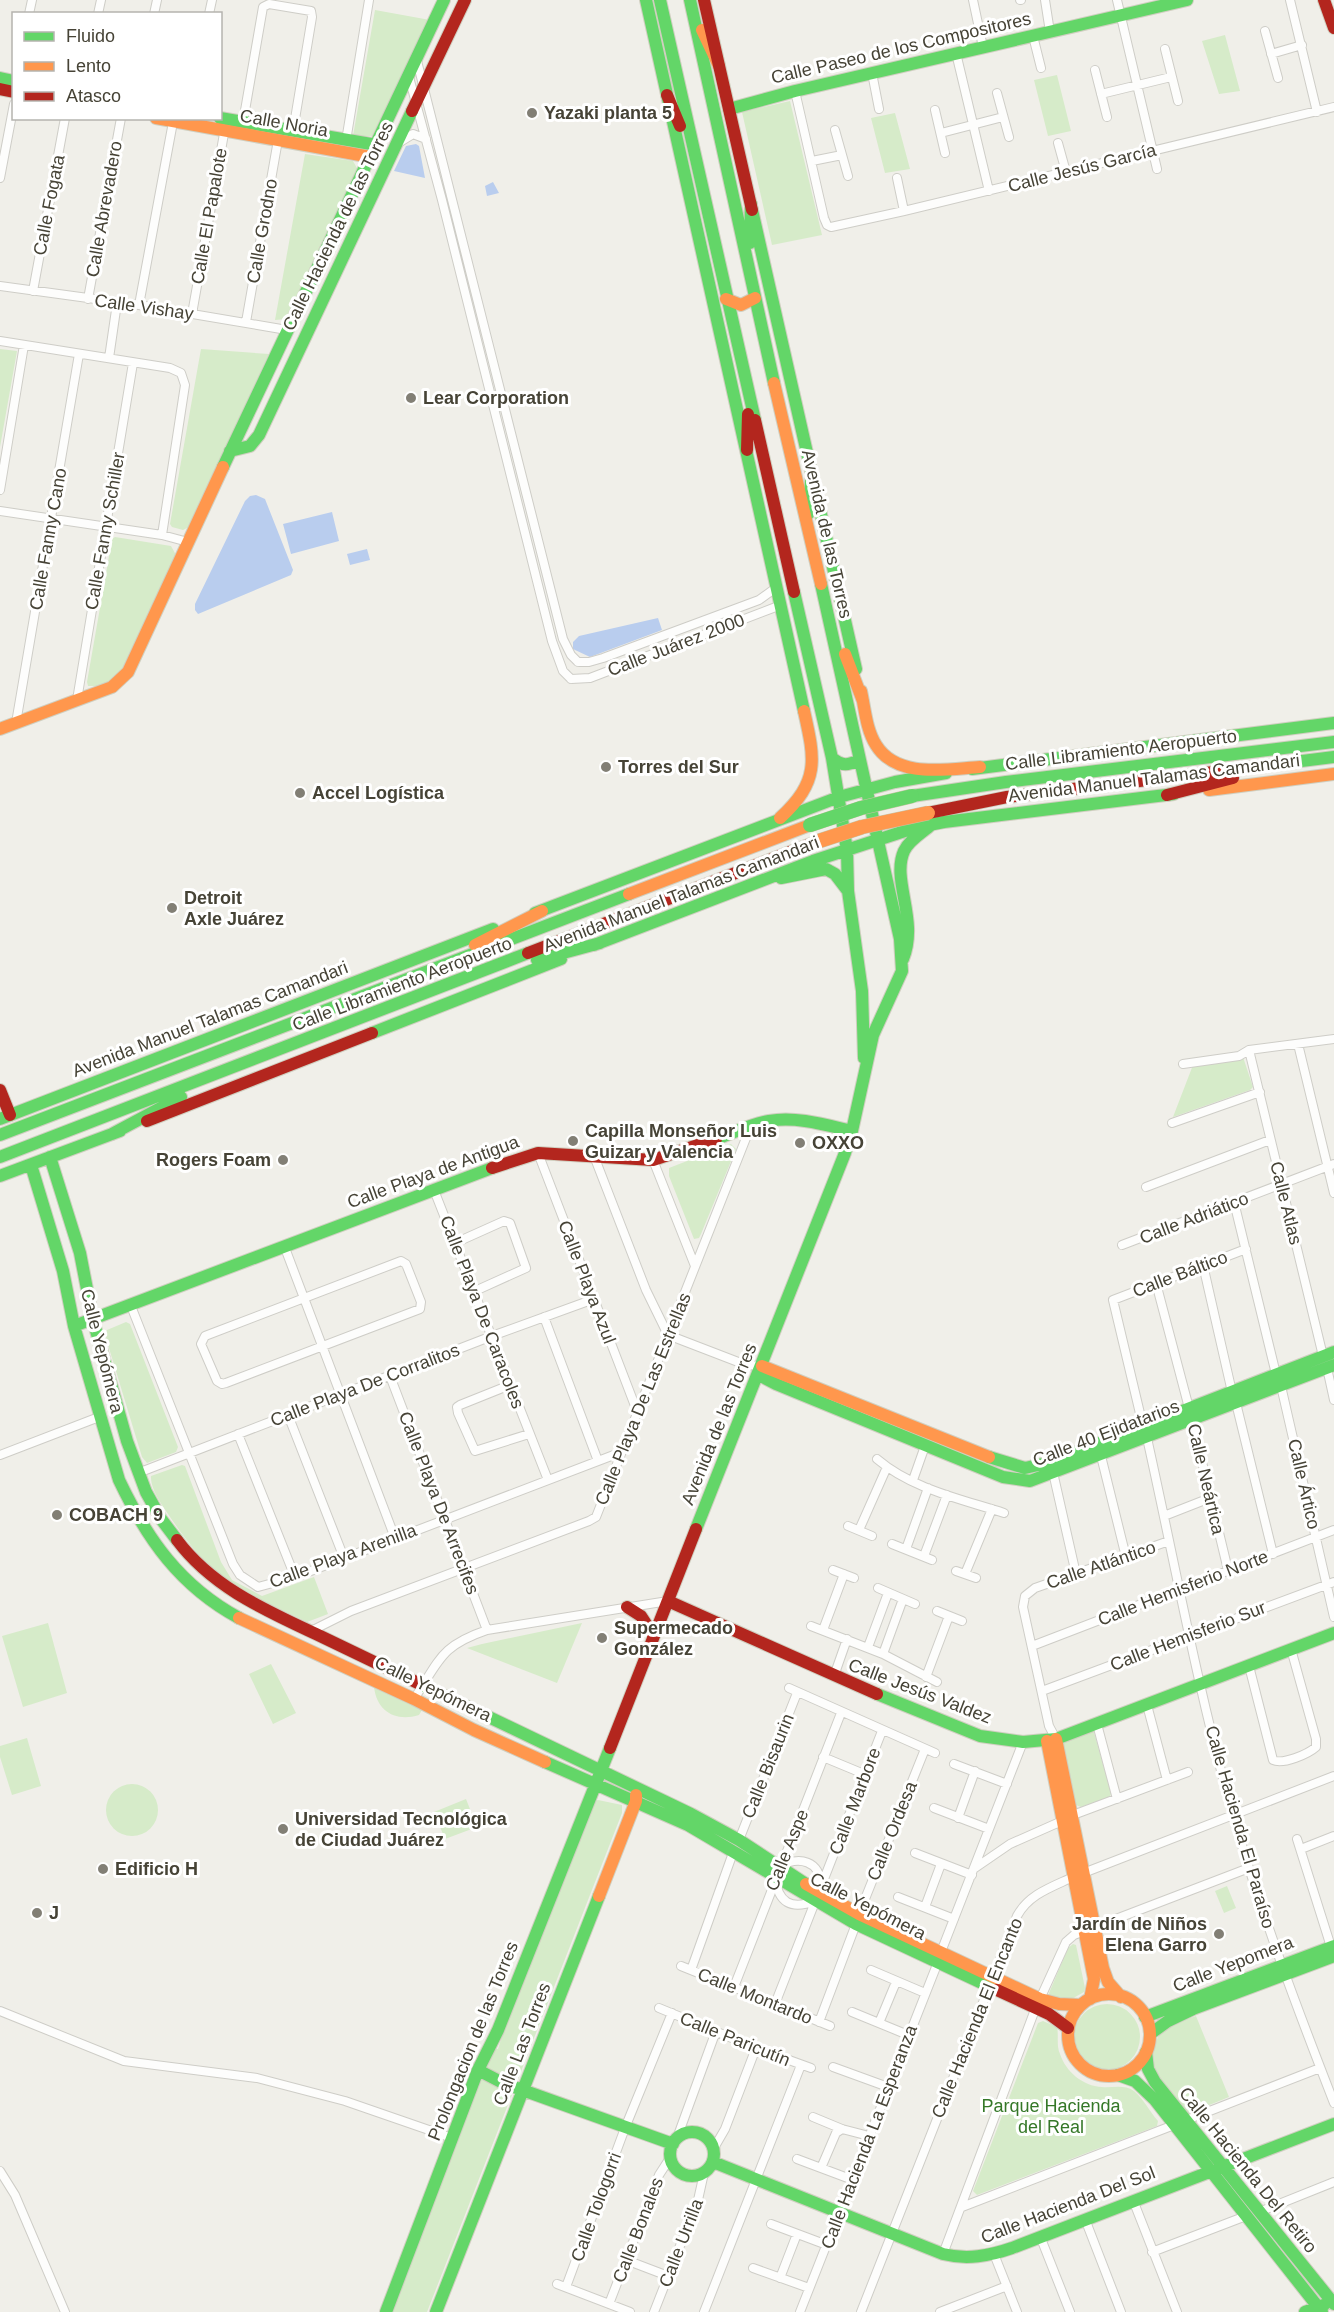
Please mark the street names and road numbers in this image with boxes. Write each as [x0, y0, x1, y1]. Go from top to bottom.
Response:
street label: Calle Paseo de los Compositores [769, 8, 1033, 88]
street label: Calle Noria [238, 105, 331, 141]
street label: Calle Hacienda de las Torres [279, 118, 397, 334]
street label: Calle Abrevadero [82, 139, 126, 279]
street label: Calle Jesús García [1006, 140, 1159, 196]
street label: Calle El Papalote [187, 146, 231, 286]
street label: Calle Fogata [29, 152, 69, 257]
street label: Calle Grodno [243, 177, 281, 285]
street label: Calle Vishay [93, 290, 195, 324]
street label: Avenida de las Torres [798, 448, 856, 620]
street label: Calle Fanny Schiller [81, 450, 129, 612]
street label: Calle Fanny Cano [26, 466, 70, 612]
street label: Calle Juárez 2000 [605, 610, 747, 680]
street label: Calle Libramiento Aeropuerto [1004, 726, 1238, 774]
street label: Avenida Manuel Talamas Camandari [1007, 750, 1301, 806]
street label: Avenida Manuel Talamas Camandari [540, 832, 822, 956]
street label: Calle Libramiento Aeropuerto [290, 933, 514, 1035]
street label: Avenida Manuel Talamas Camandari [69, 957, 351, 1081]
street label: Calle Playa de Antigua [344, 1131, 522, 1212]
street label: Calle Atlas [1266, 1159, 1306, 1247]
street label: Calle Adriático [1137, 1188, 1251, 1248]
street label: Calle Playa De Caracoles [436, 1213, 528, 1411]
street label: Calle Playa Azul [554, 1218, 620, 1346]
street label: Calle Báltico [1130, 1247, 1230, 1301]
street label: Calle Yepómera [77, 1287, 127, 1416]
street label: Calle Playa De Las Estrellas [591, 1290, 695, 1508]
street label: Calle Playa De Corralitos [268, 1340, 462, 1430]
street label: Avenida de las Torres [677, 1340, 761, 1508]
street label: Calle 40 Ejidatarios [1030, 1396, 1182, 1470]
street label: Calle Playa De Arrecifes [395, 1409, 483, 1597]
street label: Calle Neártica [1184, 1422, 1229, 1537]
street label: Calle Ártico [1284, 1437, 1324, 1531]
street label: Calle Playa Arenilla [267, 1520, 420, 1592]
street label: Calle Atlántico [1044, 1537, 1158, 1593]
street label: Calle Hemisferio Norte [1095, 1546, 1271, 1630]
street label: Calle Hemisferio Sur [1107, 1597, 1269, 1675]
street label: Calle Yepómera [372, 1652, 495, 1726]
street label: Calle Jesús Valdez [846, 1654, 994, 1728]
street label: Calle Bisaurin [738, 1711, 798, 1821]
street label: Calle Hacienda El Paraíso [1201, 1723, 1279, 1931]
street label: Calle Marbore [825, 1745, 885, 1857]
street label: Calle Ordesa [863, 1778, 921, 1883]
street label: Calle Aspe [762, 1806, 812, 1894]
street label: Calle Yepómera [807, 1868, 930, 1944]
street label: Calle Hacienda El Encanto [928, 1915, 1026, 2121]
street label: Calle Yepomera [1170, 1932, 1297, 1996]
street label: Prolongacion de las Torres [424, 1939, 522, 2143]
street label: Calle Montardo [695, 1964, 815, 2028]
street label: Calle Las Torres [489, 1980, 555, 2108]
street label: Calle Paricutín [677, 2008, 793, 2070]
street label: Calle Hacienda La Esperanza [817, 2021, 921, 2252]
street label: Calle Hacienda Del Retiro [1175, 2083, 1321, 2257]
street label: Calle Tologorri [567, 2150, 625, 2264]
street label: Calle Hacienda Del Sol [978, 2162, 1158, 2248]
street label: Calle Bonales [609, 2175, 667, 2285]
street label: Calle Urrilla [655, 2195, 707, 2290]

